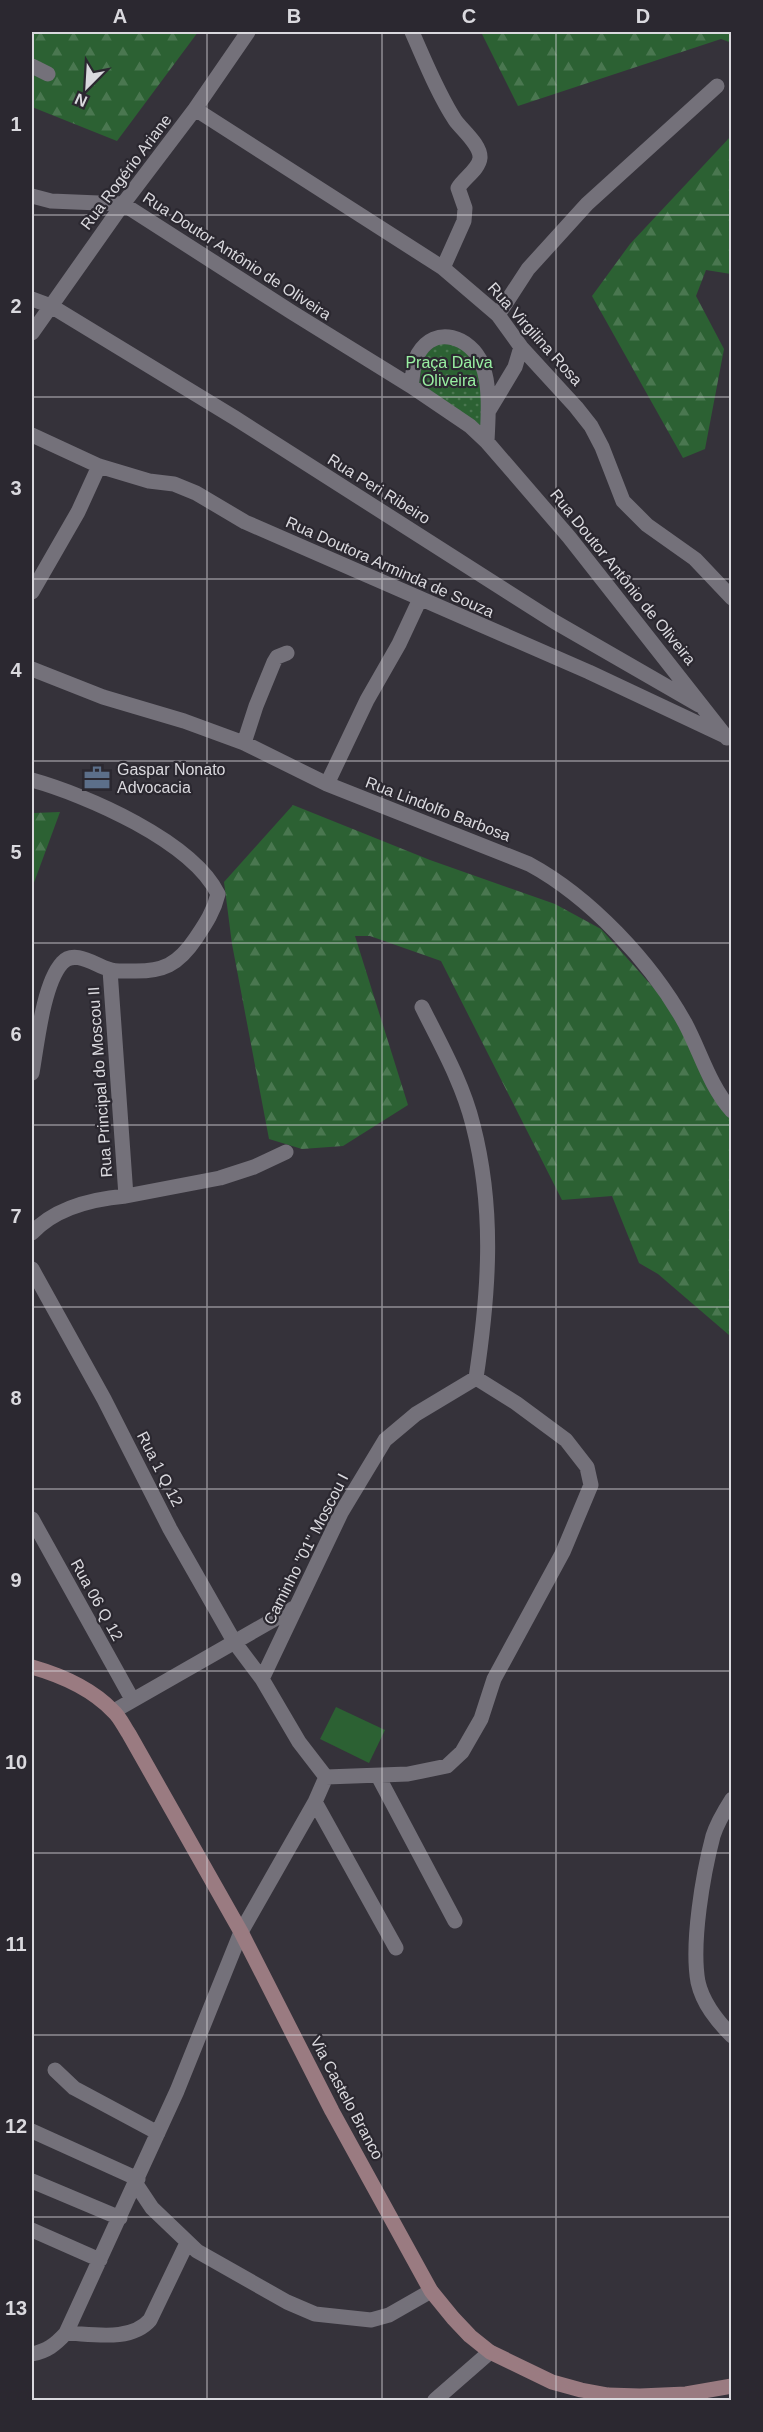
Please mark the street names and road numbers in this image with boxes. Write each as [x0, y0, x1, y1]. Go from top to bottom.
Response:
street label: Rua Rogério Ariane [77, 111, 175, 233]
street label: Rua Doutor Antônio de Oliveira [140, 189, 334, 323]
street label: Rua Virgilina Rosa [484, 279, 586, 389]
street label: Rua Peri Ribeiro [325, 451, 433, 527]
street label: Rua Doutor Antônio de Oliveira [547, 486, 699, 668]
street label: Rua Doutora Arminda de Souza [283, 513, 497, 621]
street label: Rua Lindolfo Barbosa [363, 773, 513, 845]
street label: Rua Principal do Moscou II [85, 986, 115, 1178]
street label: Rua 1 Q 12 [134, 1429, 186, 1509]
street label: Caminho "01" Moscou I [261, 1471, 351, 1627]
street label: Rua 06 Q 12 [68, 1556, 126, 1644]
street label: Via Castelo Branco [307, 2034, 387, 2162]

